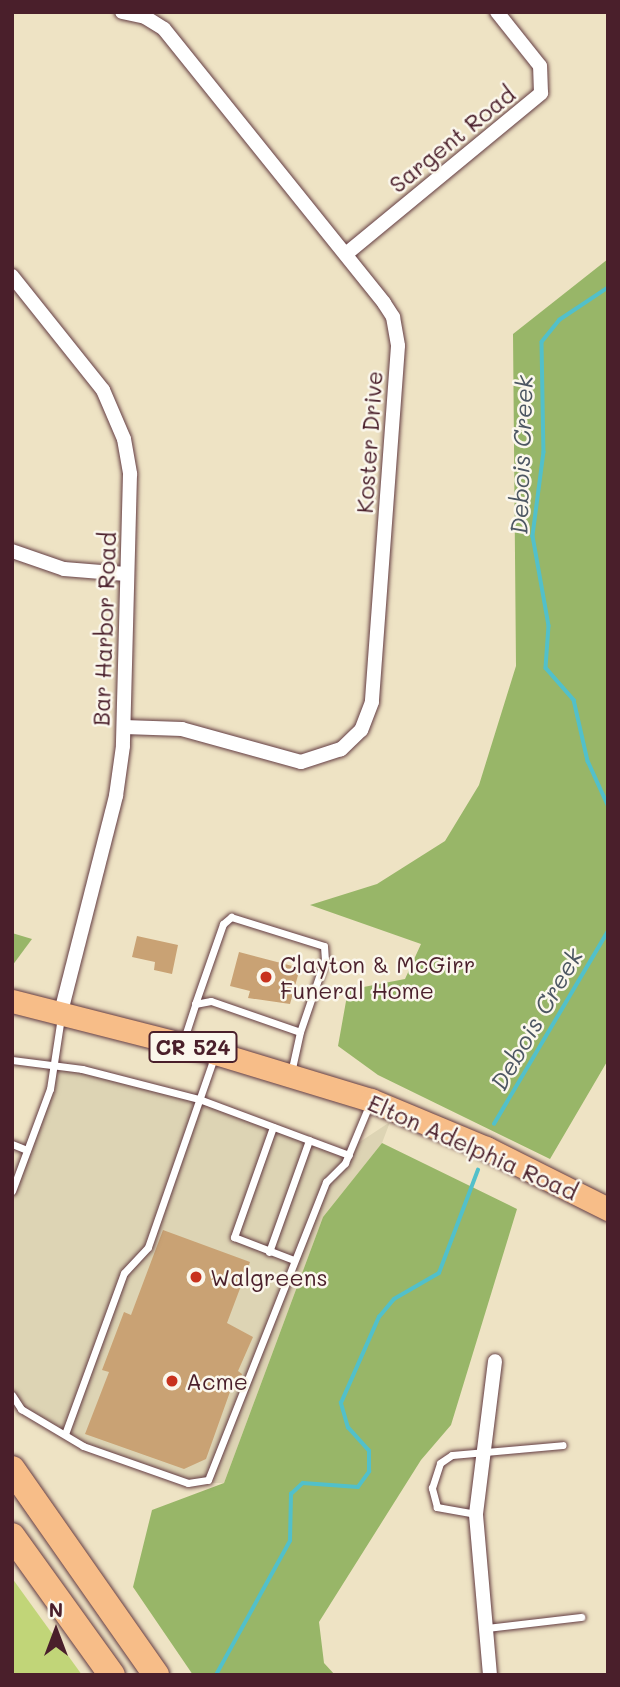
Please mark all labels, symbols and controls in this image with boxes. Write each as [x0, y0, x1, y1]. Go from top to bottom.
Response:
street label: Sargent Road [384, 80, 520, 198]
street label: Koster Drive [350, 370, 388, 514]
water label: Debois Creek [504, 375, 538, 535]
street label: Bar Harbor Road [87, 531, 121, 727]
water label: Debois Creek [484, 943, 588, 1095]
place label: Clayton & McGirr Funeral Home [280, 950, 475, 1004]
marker: Clayton & McGirr Funeral Home [258, 969, 274, 985]
road number: CR 524 [148, 1030, 238, 1064]
street label: Elton Adelphia Road [364, 1088, 582, 1206]
place label: Walgreens [210, 1263, 328, 1291]
marker: Walgreens [188, 1269, 204, 1285]
place label: Acme [186, 1367, 248, 1395]
marker: Acme [164, 1373, 180, 1389]
north arrow [21, 1596, 91, 1666]
text: N [49, 1597, 63, 1622]

